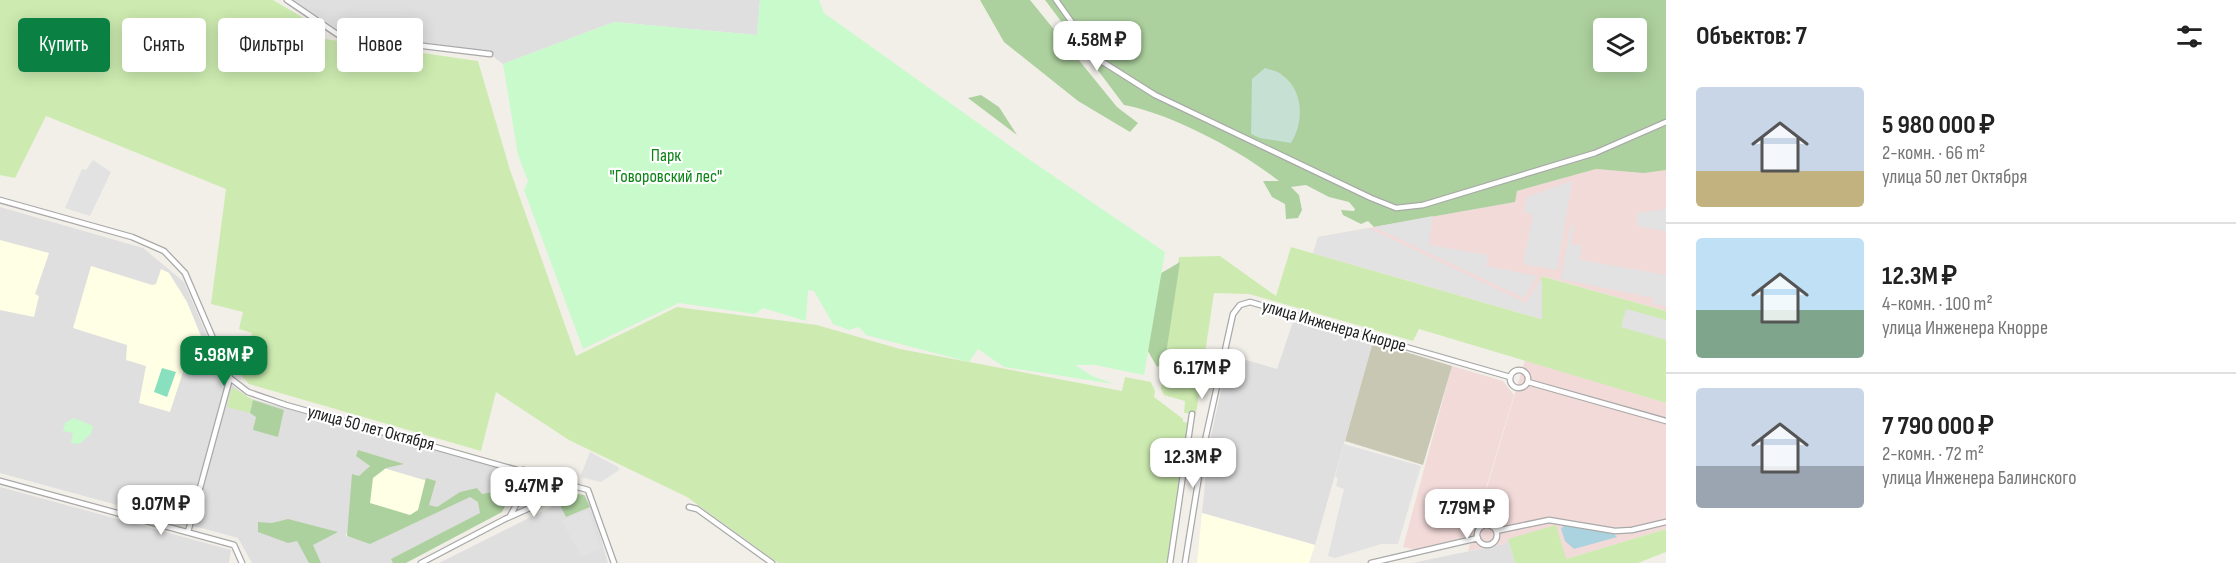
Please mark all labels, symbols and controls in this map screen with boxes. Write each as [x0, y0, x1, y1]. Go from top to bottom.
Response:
chip: Купить [18, 18, 110, 72]
chip: Снять [122, 18, 206, 72]
chip: Фильтры [218, 18, 325, 72]
chip: Новое [337, 18, 423, 72]
map controls [1593, 18, 1647, 72]
button: layers [1593, 18, 1647, 72]
icon: filters [2173, 20, 2206, 53]
pin: 4.58M ₽ [1042, 21, 1152, 72]
text: Объектов: 7 [1696, 21, 1807, 52]
text: 4.58M ₽ [1067, 28, 1127, 52]
text: 5 980 000 ₽ [1882, 110, 1995, 141]
icon: home [1744, 111, 1816, 183]
text: 2-комн. · 66 m² [1882, 141, 1985, 165]
park label: Парк "Говоровский лес" [610, 145, 722, 187]
text: улица 50 лет Октября [1882, 165, 2027, 189]
text: 12.3M ₽ [1882, 261, 1957, 292]
icon: home [1744, 262, 1816, 334]
text: 4-комн. · 100 m² [1882, 292, 1993, 316]
street label: улица Инженера Кнорре [1259, 295, 1409, 357]
text: улица Инженера Кнорре [1882, 316, 2048, 340]
pin: 5.98M ₽ [169, 336, 279, 387]
text: 5.98M ₽ [194, 343, 254, 367]
pin: 6.17M ₽ [1147, 349, 1257, 400]
text: 6.17M ₽ [1173, 356, 1231, 380]
street label: улица 50 лет Октября [305, 401, 437, 455]
text: 7 790 000 ₽ [1882, 411, 1994, 442]
icon: home [1744, 412, 1816, 484]
pin: 12.3M ₽ [1138, 438, 1248, 489]
text: 2-комн. · 72 m² [1882, 442, 1984, 466]
text: 12.3M ₽ [1164, 445, 1222, 469]
text: улица Инженера Балинского [1882, 466, 2077, 490]
pin: 9.47M ₽ [479, 467, 589, 518]
text: 9.47M ₽ [505, 474, 564, 498]
pin: 9.07M ₽ [106, 485, 216, 536]
pin: 7.79M ₽ [1412, 489, 1522, 540]
text: 9.07M ₽ [132, 492, 190, 516]
text: 7.79M ₽ [1439, 496, 1495, 520]

